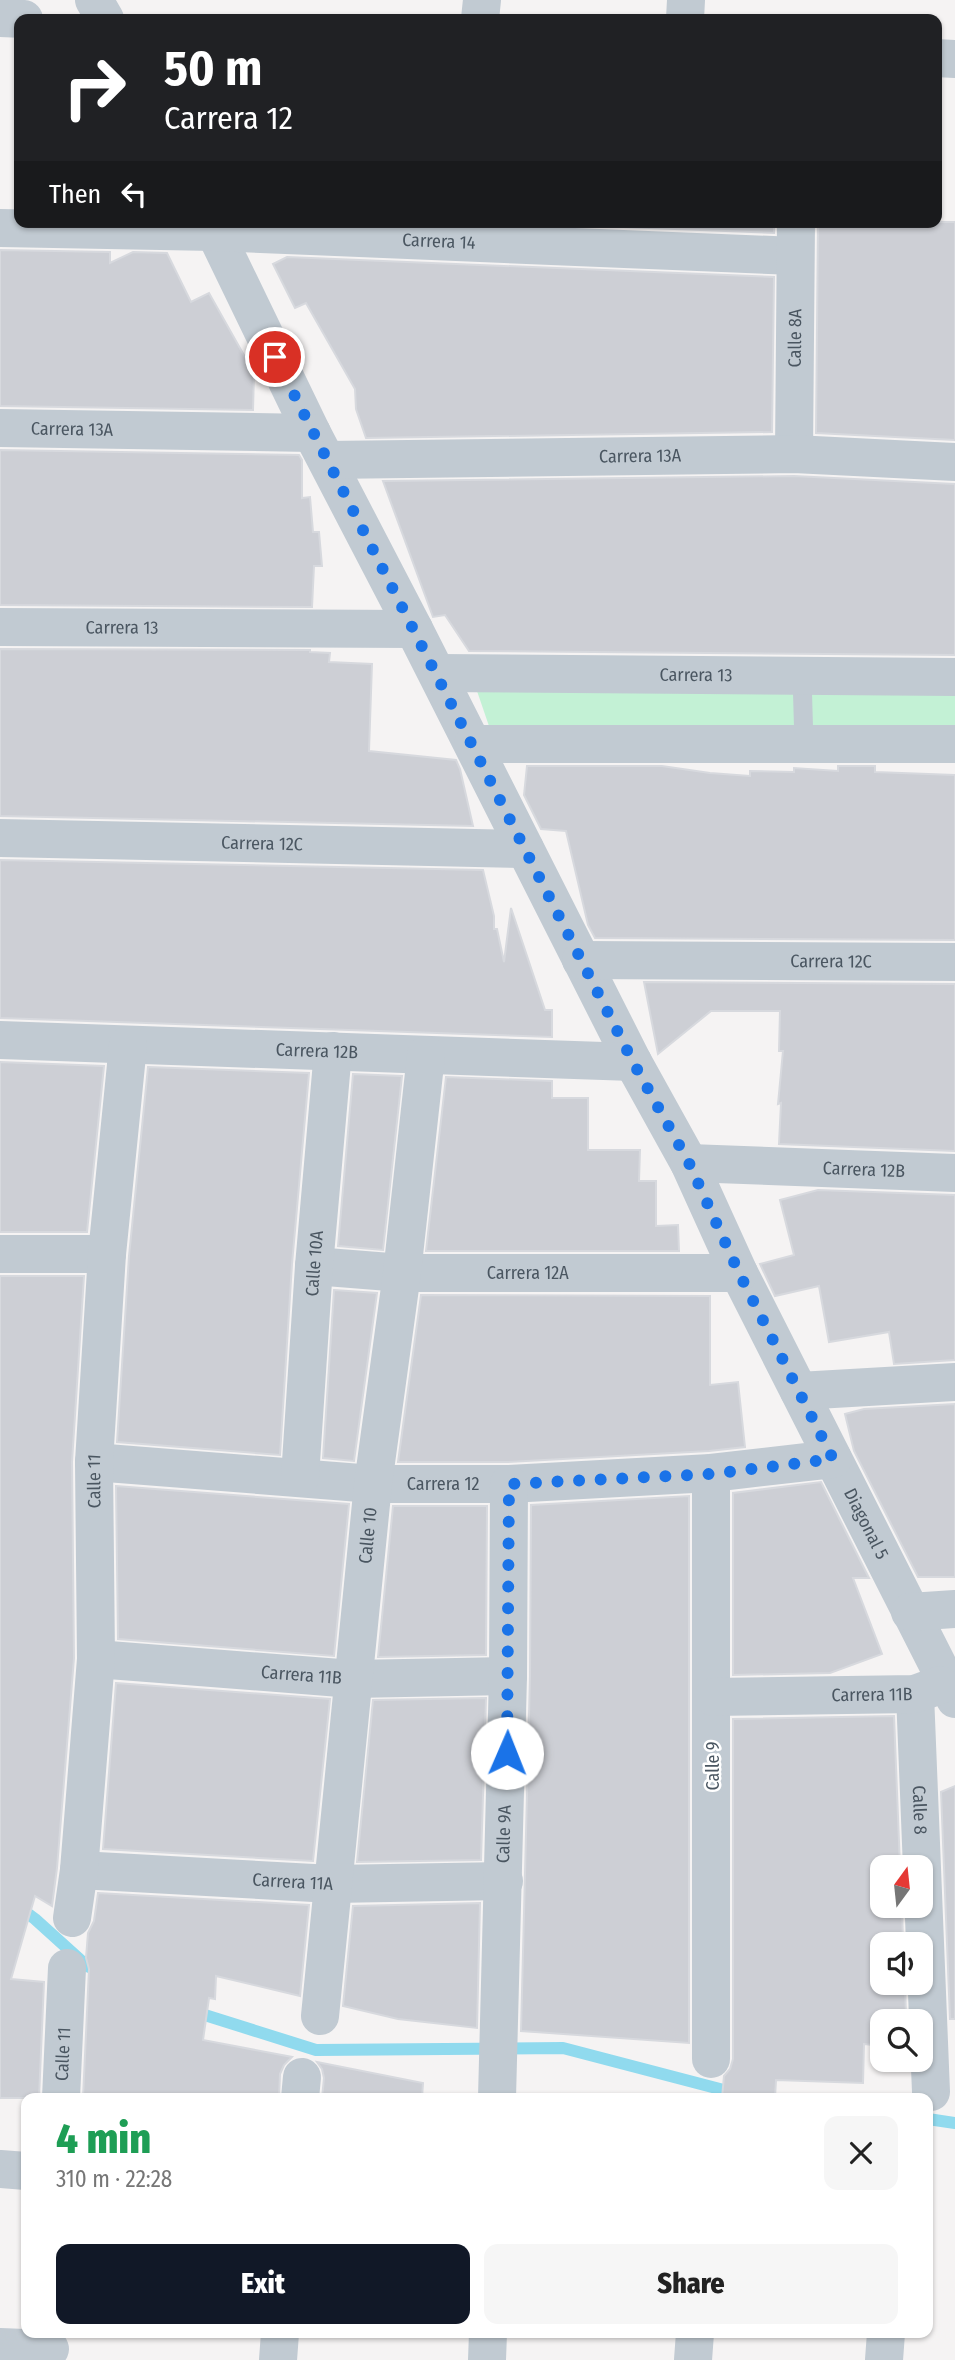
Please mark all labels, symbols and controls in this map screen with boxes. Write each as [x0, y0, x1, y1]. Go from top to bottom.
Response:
text: 50 m [164, 39, 262, 98]
icon: right [49, 42, 140, 133]
text: Carrera 12 [164, 99, 293, 137]
icon: left [115, 175, 153, 213]
text: Then [49, 179, 101, 210]
street label: Carrera 14 [402, 229, 476, 254]
street label: Calle 8A [784, 308, 806, 367]
pin [245, 327, 305, 387]
icon: arrive [256, 338, 294, 376]
street label: Carrera 13A [31, 417, 114, 441]
street label: Carrera 13A [599, 444, 682, 468]
street label: Carrera 13 [86, 616, 158, 639]
street label: Carrera 13 [660, 664, 732, 686]
street label: Carrera 12C [221, 832, 303, 855]
street label: Carrera 12C [790, 950, 872, 973]
street label: Carrera 12B [275, 1039, 359, 1063]
street label: Carrera 12B [822, 1157, 906, 1182]
street label: Calle 10A [301, 1229, 328, 1297]
street label: Carrera 12A [487, 1262, 569, 1284]
street label: Calle 11 [83, 1454, 105, 1508]
street label: Carrera 12 [407, 1473, 479, 1495]
street label: Diagonal 5 [839, 1485, 893, 1563]
street label: Calle 10 [354, 1506, 382, 1565]
street label: Carrera 11B [260, 1661, 343, 1689]
street label: Carrera 11B [831, 1683, 913, 1706]
position arrow [470, 1716, 544, 1790]
street label: Calle 9 [702, 1742, 724, 1790]
street label: Calle 8 [908, 1785, 932, 1835]
street label: Calle 9A [492, 1804, 516, 1863]
north arrow [870, 1855, 933, 1918]
map controls [870, 1855, 933, 2072]
street label: Carrera 11A [252, 1869, 334, 1895]
button: sound [870, 1932, 933, 1995]
button: search [870, 2009, 933, 2072]
street label: Calle 11 [51, 2027, 75, 2082]
text: 4 min [56, 2114, 151, 2164]
button: close [824, 2116, 898, 2190]
text: 310 m · 22:28 [56, 2165, 172, 2193]
button: Exit [56, 2244, 470, 2324]
button: Share [484, 2244, 898, 2324]

